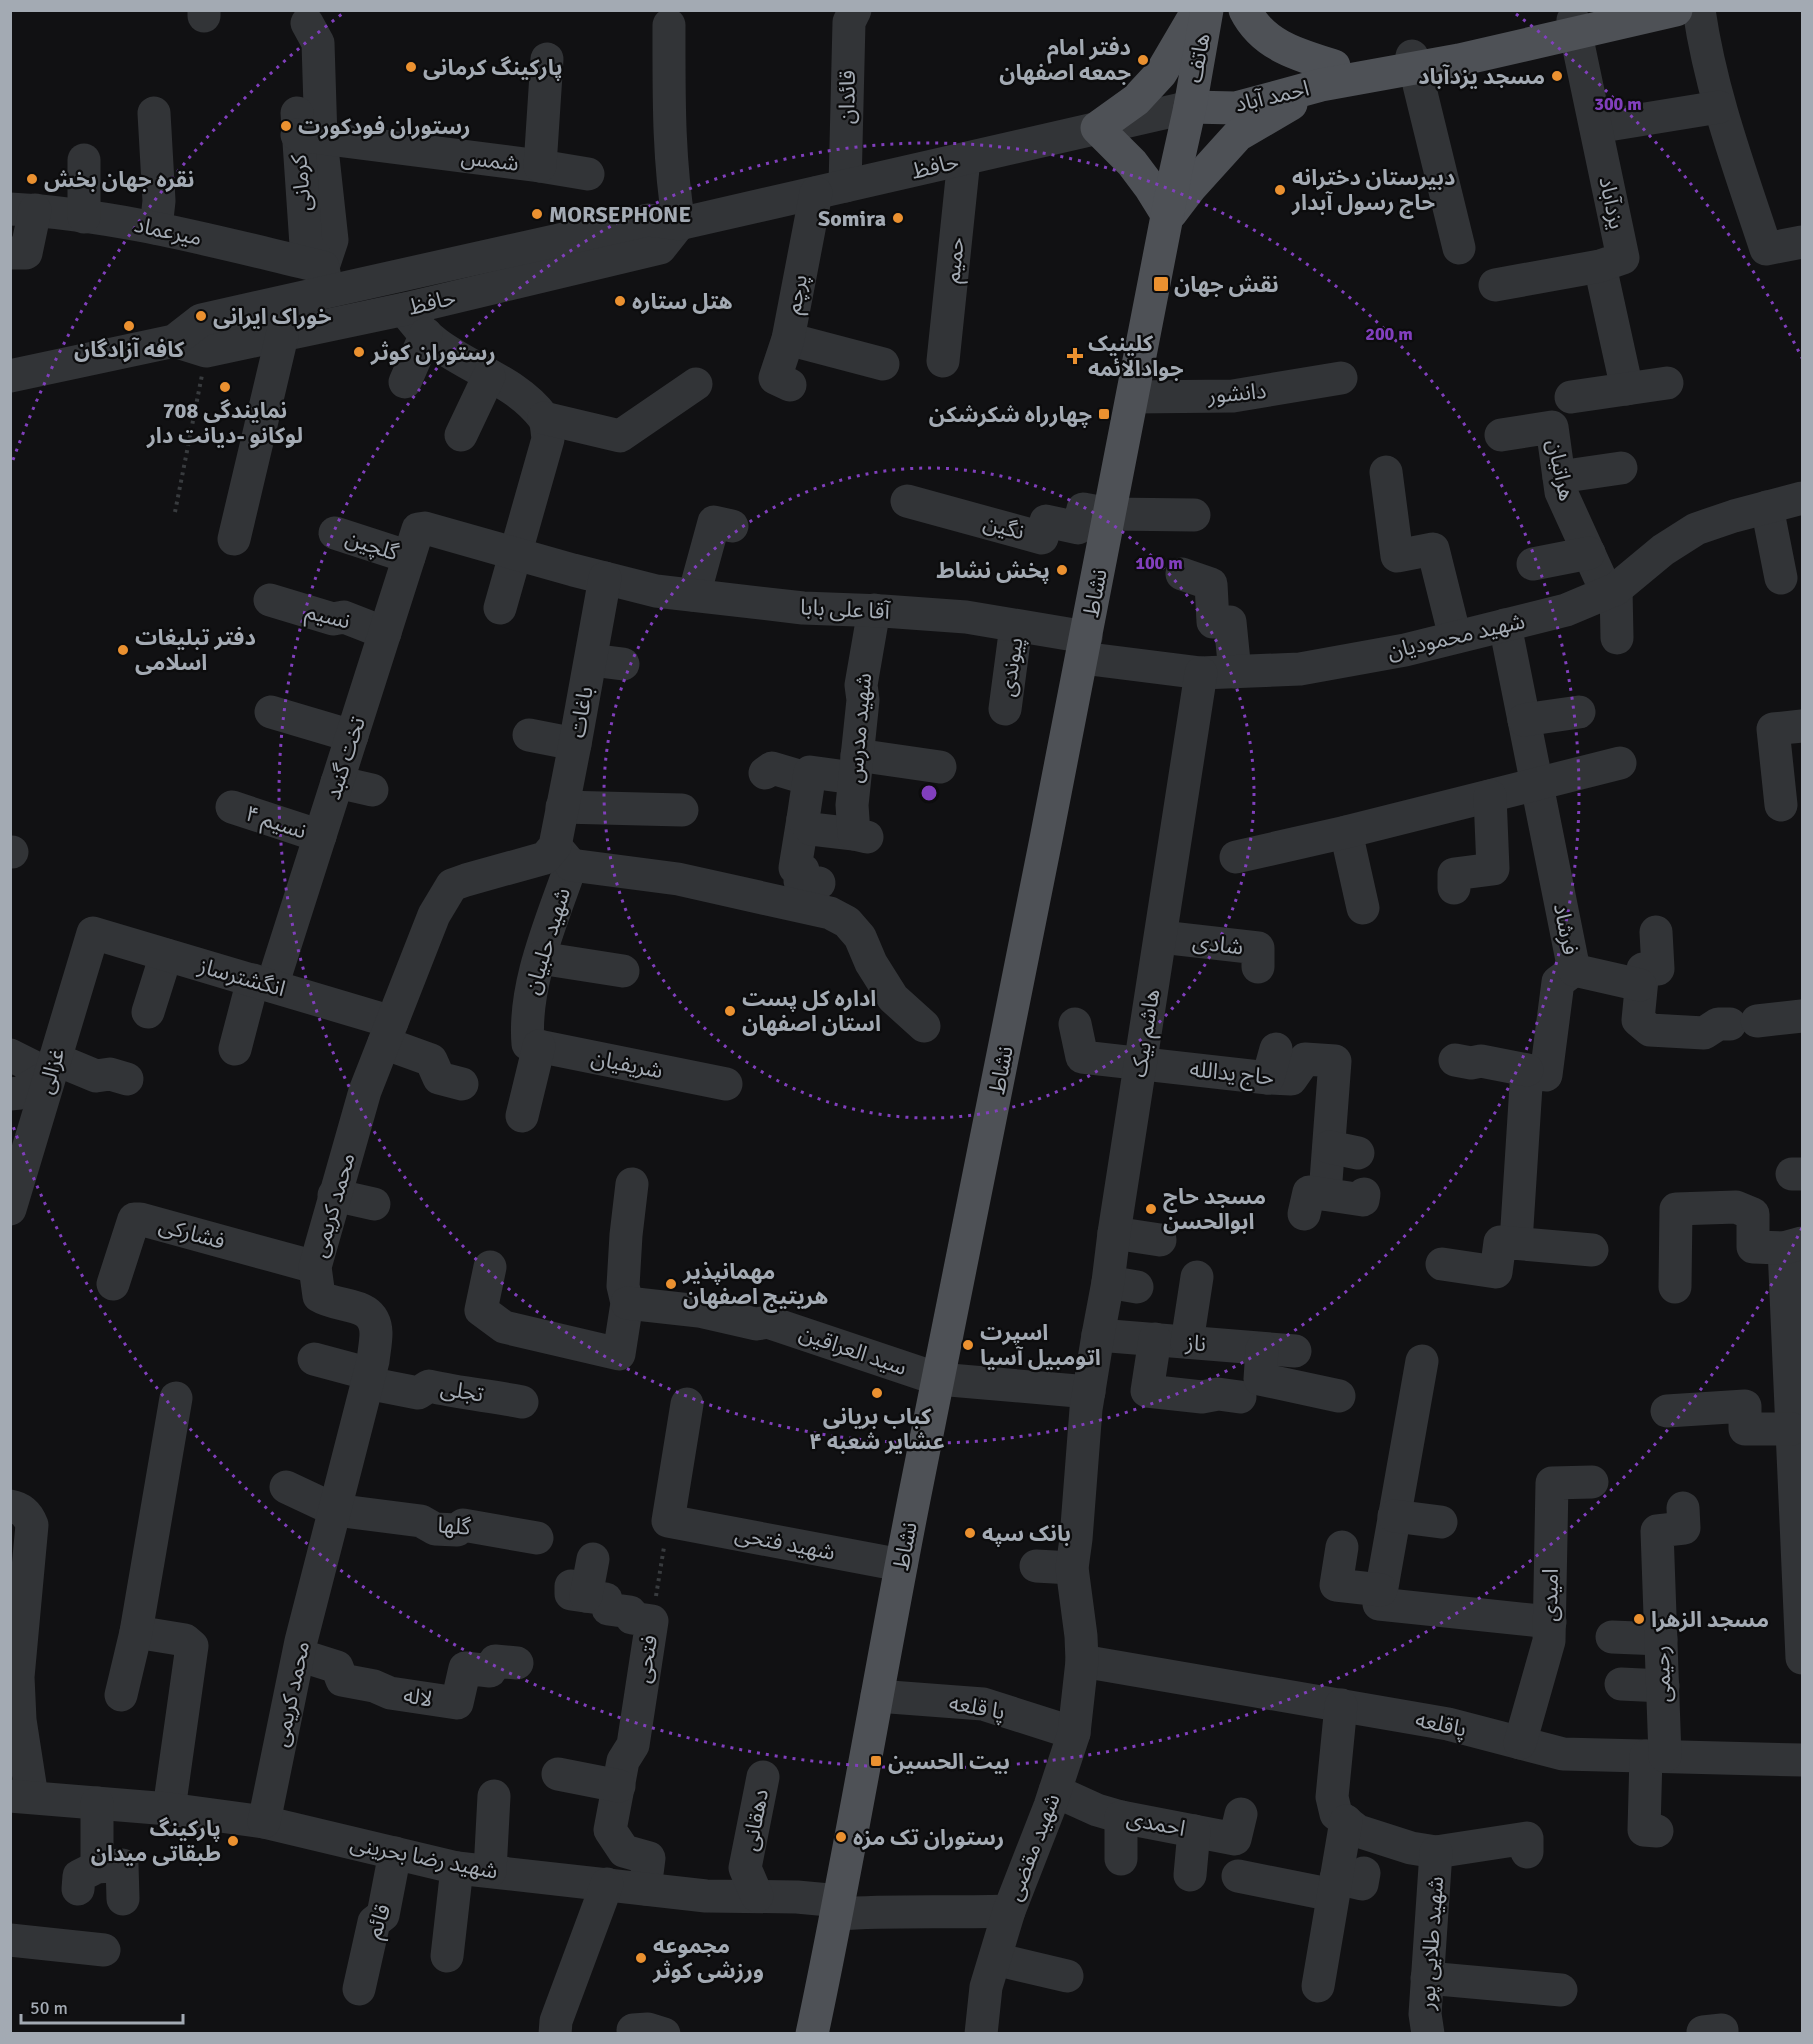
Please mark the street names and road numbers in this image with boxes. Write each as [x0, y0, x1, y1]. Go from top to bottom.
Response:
street label: هاتف [1180, 31, 1216, 85]
street label: قائدان [833, 70, 861, 124]
street label: احمد آباد [1232, 74, 1312, 118]
street label: شمس [460, 143, 520, 177]
street label: حافظ [909, 147, 961, 184]
street label: کرمانی [285, 153, 317, 213]
street label: یزدآباد [1593, 174, 1631, 232]
street label: میرعماد [132, 211, 204, 251]
street label: حمیم [938, 236, 973, 285]
street label: پرچم [779, 272, 816, 317]
street label: حافظ [406, 283, 458, 320]
street label: دانشور [1206, 377, 1267, 409]
street label: هراتیان [1541, 437, 1581, 503]
street label: نگین [981, 509, 1027, 545]
street label: گلچین [342, 524, 403, 567]
street label: نشاط [1077, 567, 1113, 619]
street label: آقا علی بابا [800, 593, 892, 625]
street label: نسیم [302, 597, 353, 637]
street label: شهید محمودیان [1385, 607, 1527, 665]
street label: پیوندی [993, 636, 1030, 699]
street label: شهید مدرس [841, 672, 877, 784]
street label: باغات [563, 684, 599, 740]
street label: تخت گنبد [319, 713, 371, 803]
street label: نسیم ۴ [241, 799, 310, 847]
street label: شهید حلبیان [518, 884, 576, 998]
street label: فرشاد [1548, 901, 1584, 957]
street label: شادی [1191, 928, 1245, 960]
street label: انگشترساز [195, 951, 289, 1002]
street label: هاشم بیک [1125, 987, 1168, 1080]
street label: شریفیان [589, 1044, 665, 1084]
street label: نشاط [983, 1044, 1019, 1096]
street label: غزالی [32, 1045, 70, 1097]
street label: حاج یدالله [1188, 1055, 1276, 1094]
street label: محمد کریمی [305, 1150, 361, 1260]
street label: فشارکی [156, 1211, 228, 1255]
street label: سید العراقین [796, 1319, 910, 1381]
street label: ناز [1184, 1329, 1207, 1357]
street label: تجلی [438, 1374, 486, 1408]
street label: گلها [436, 1511, 472, 1541]
street label: شهید فتحی [733, 1520, 837, 1566]
street label: نشاط [887, 1520, 923, 1572]
street label: امیدی [1536, 1568, 1564, 1622]
street label: فتحی [629, 1633, 663, 1685]
street label: محمد کریمی [267, 1639, 315, 1749]
street label: رحیمی [1648, 1645, 1676, 1703]
street label: لاله [401, 1681, 435, 1713]
street label: پا قلعه [947, 1689, 1007, 1726]
street label: پاقلعه [1413, 1705, 1469, 1744]
street label: دهقانی [736, 1787, 774, 1853]
street label: شهید مقضی [1000, 1790, 1066, 1904]
street label: احمدی [1124, 1804, 1188, 1842]
street label: شهید رضا بحرینی [348, 1829, 500, 1885]
street label: شهید طلایی پور [1413, 1875, 1450, 2012]
street label: قائم [359, 1900, 399, 1943]

